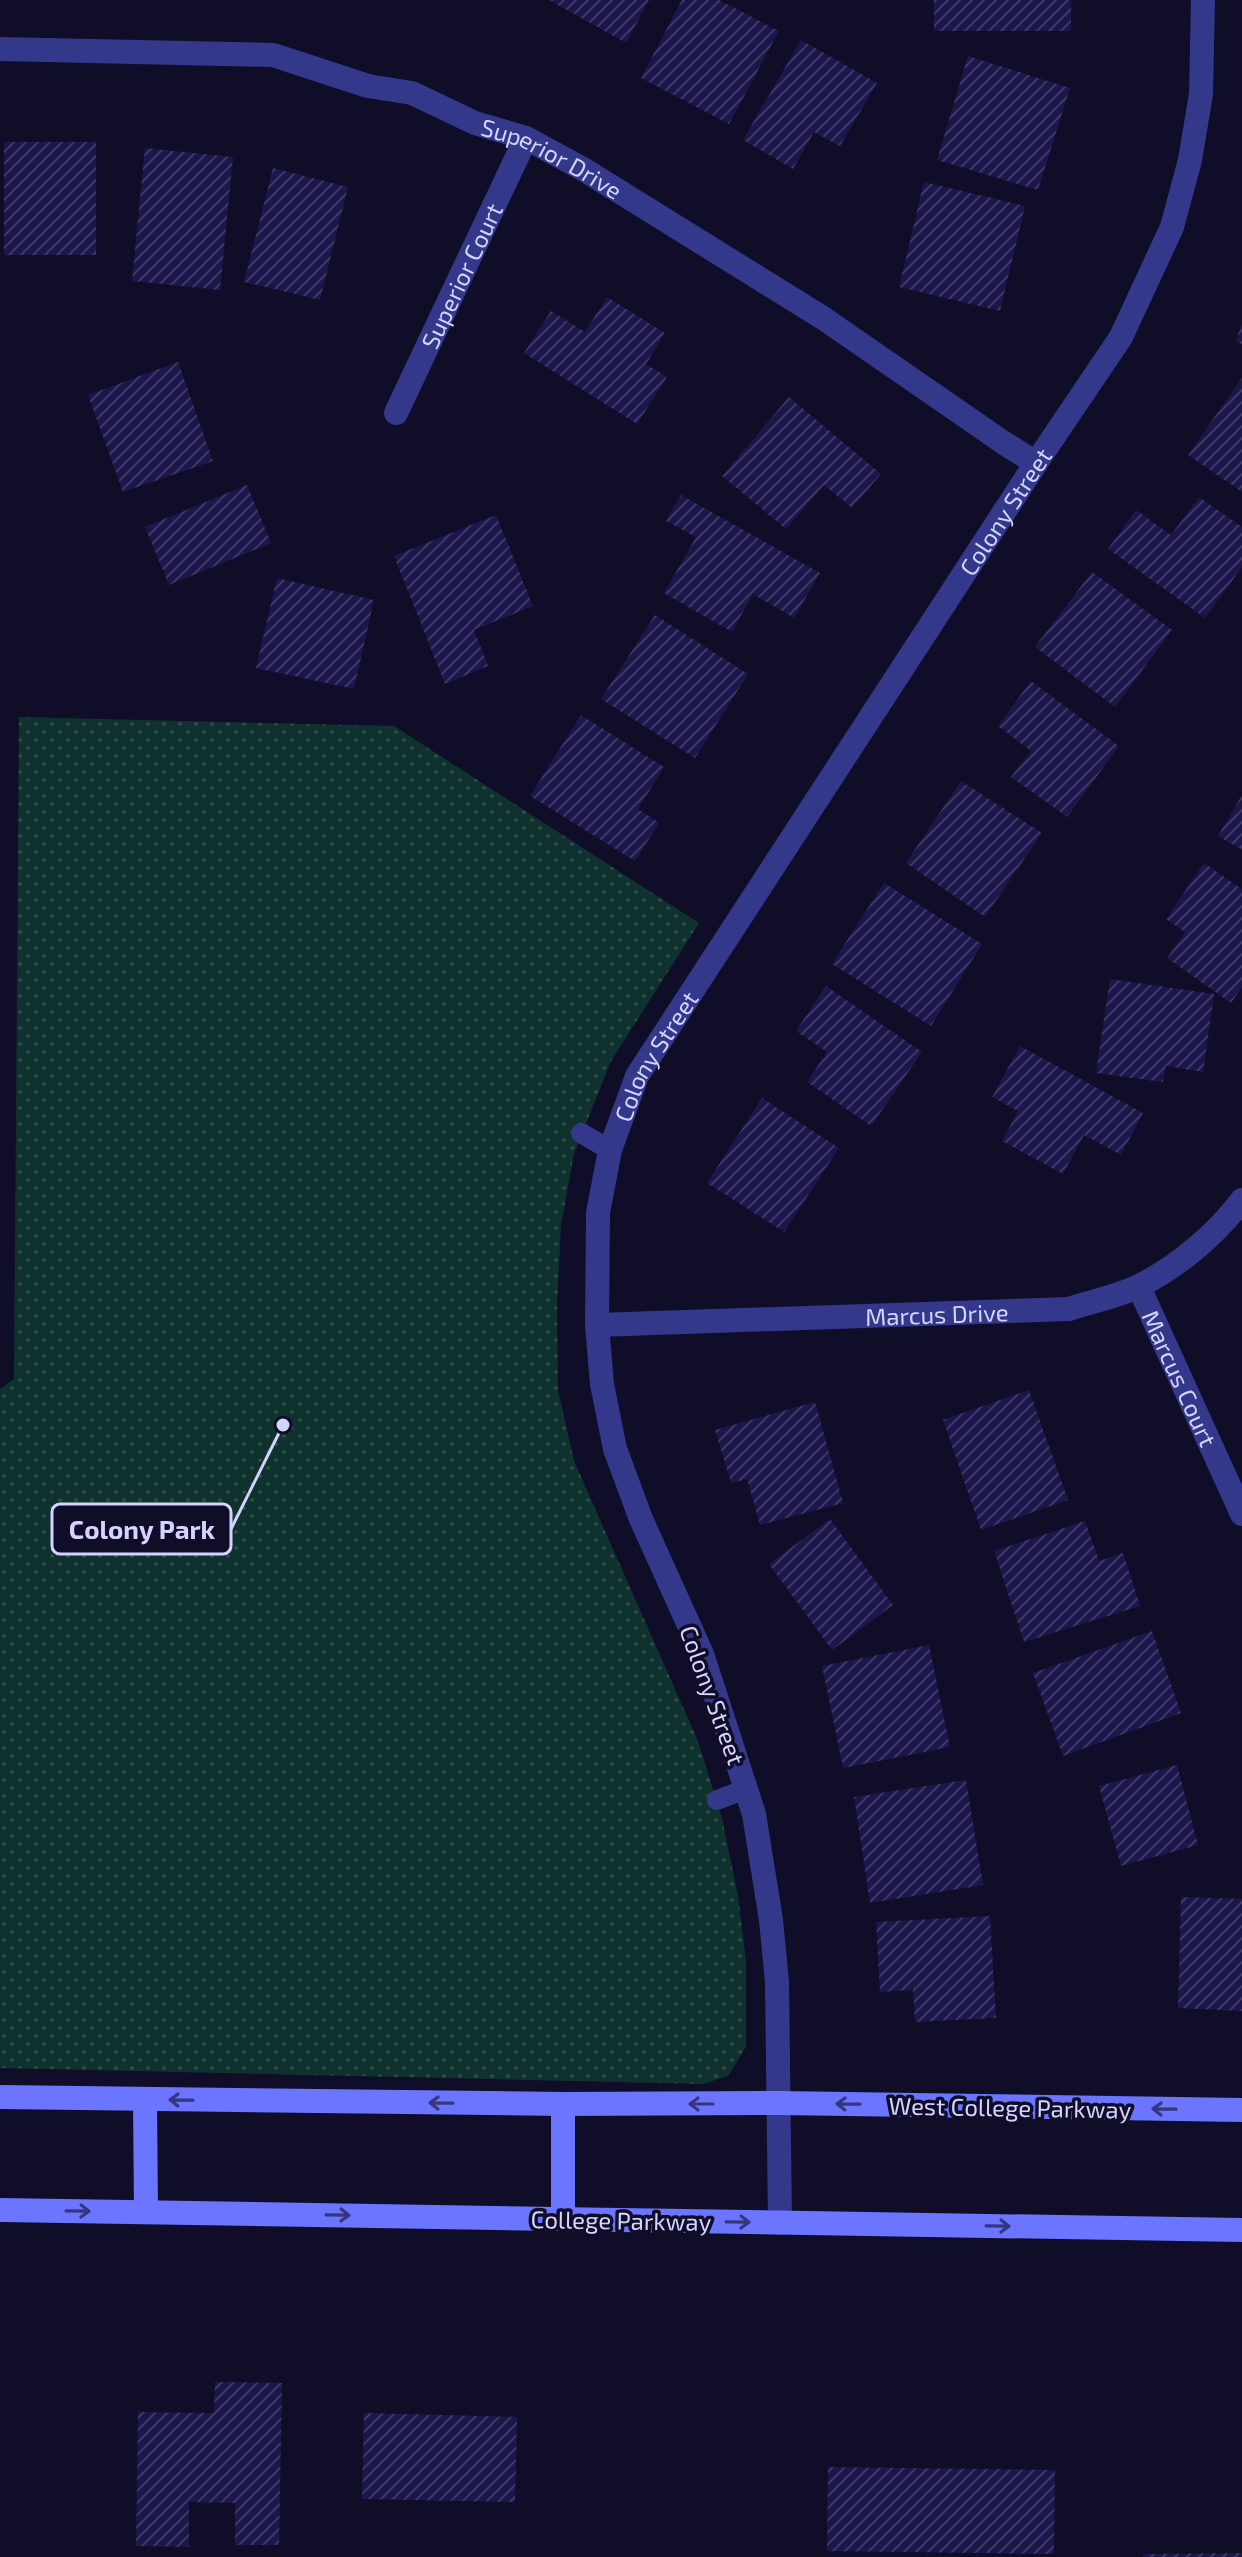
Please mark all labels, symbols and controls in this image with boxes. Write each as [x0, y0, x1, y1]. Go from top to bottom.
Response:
street label: Superior Drive [478, 111, 628, 205]
street label: Superior Court [414, 198, 508, 353]
street label: Colony Street [953, 442, 1057, 580]
street label: Colony Street [607, 985, 703, 1125]
street label: Marcus Drive [865, 1297, 1009, 1330]
street label: Marcus Court [1137, 1305, 1224, 1451]
callout: Colony Park [52, 1504, 231, 1554]
text: Colony Park [69, 1513, 216, 1545]
street label: Colony Street [674, 1621, 752, 1769]
street label: West College Parkway [888, 2090, 1132, 2124]
one-way arrow [168, 2092, 195, 2108]
one-way arrow [428, 2095, 455, 2111]
one-way arrow [688, 2096, 715, 2112]
one-way arrow [835, 2097, 862, 2112]
one-way arrow [1151, 2101, 1178, 2117]
one-way arrow [64, 2203, 91, 2219]
street label: College Parkway [530, 2204, 712, 2236]
one-way arrow [324, 2207, 351, 2223]
one-way arrow [724, 2214, 751, 2230]
one-way arrow [984, 2218, 1011, 2234]

